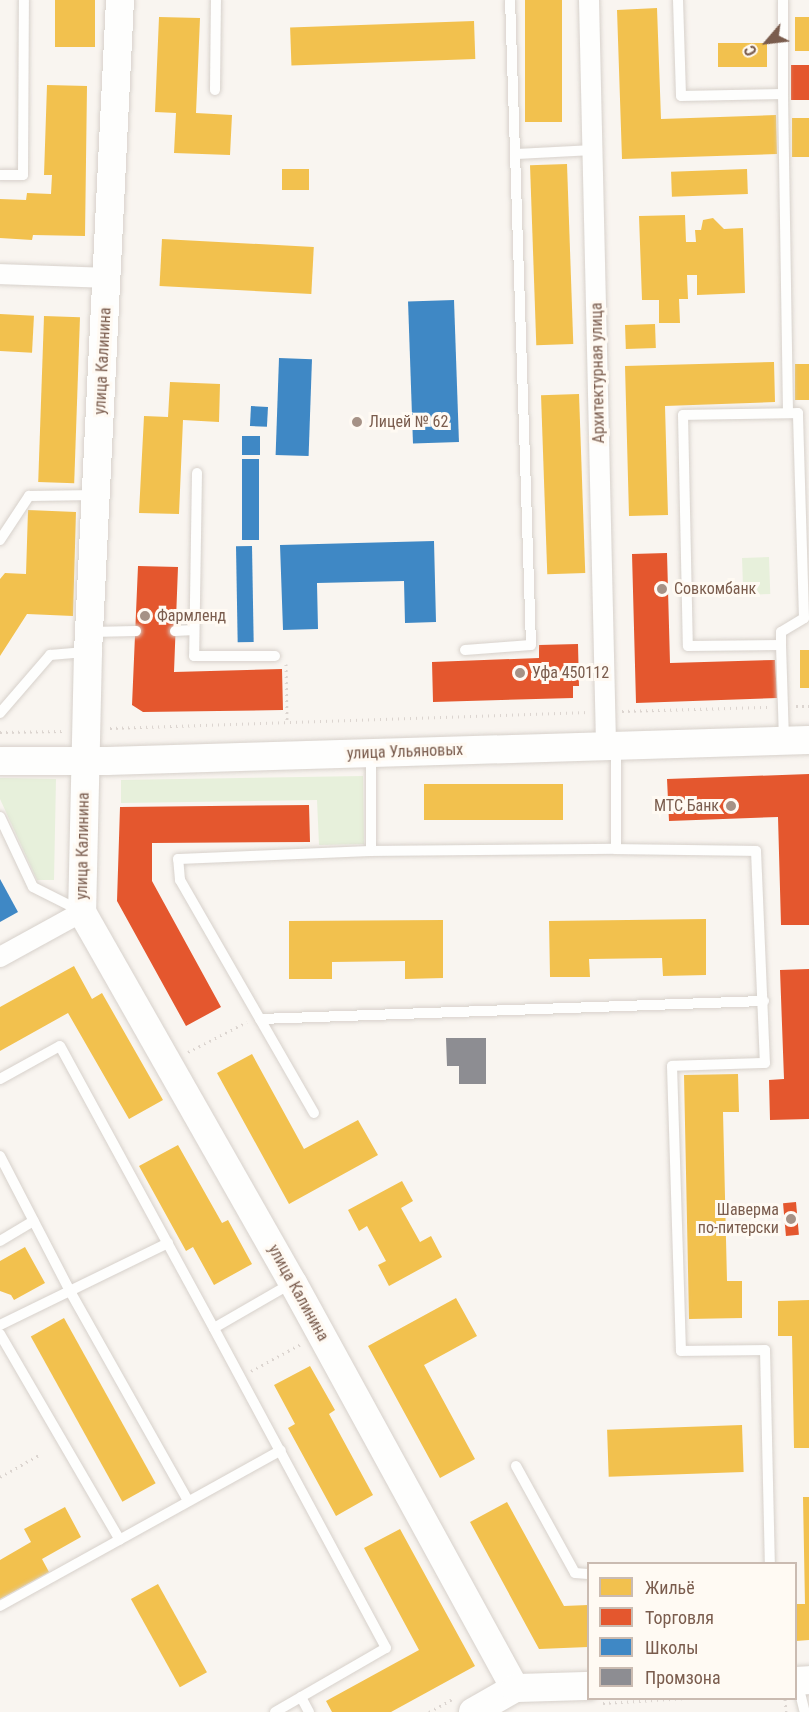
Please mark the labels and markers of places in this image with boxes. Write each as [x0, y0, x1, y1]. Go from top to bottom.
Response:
place label: Лицей № 62 [369, 412, 448, 432]
marker: Лицей № 62 [350, 415, 364, 429]
place label: Совкомбанк [674, 579, 756, 599]
marker: Совкомбанк [655, 582, 669, 596]
place label: Фармленд [157, 606, 226, 626]
marker: Фармленд [138, 609, 152, 623]
place label: Уфа 450112 [532, 663, 609, 683]
marker: Уфа 450112 [513, 666, 527, 680]
place label: МТС Банк [654, 796, 719, 816]
marker: МТС Банк [724, 799, 738, 813]
place label: Шаверма по-питерски [698, 1200, 779, 1238]
marker: Шаверма по-питерски [784, 1212, 798, 1226]

